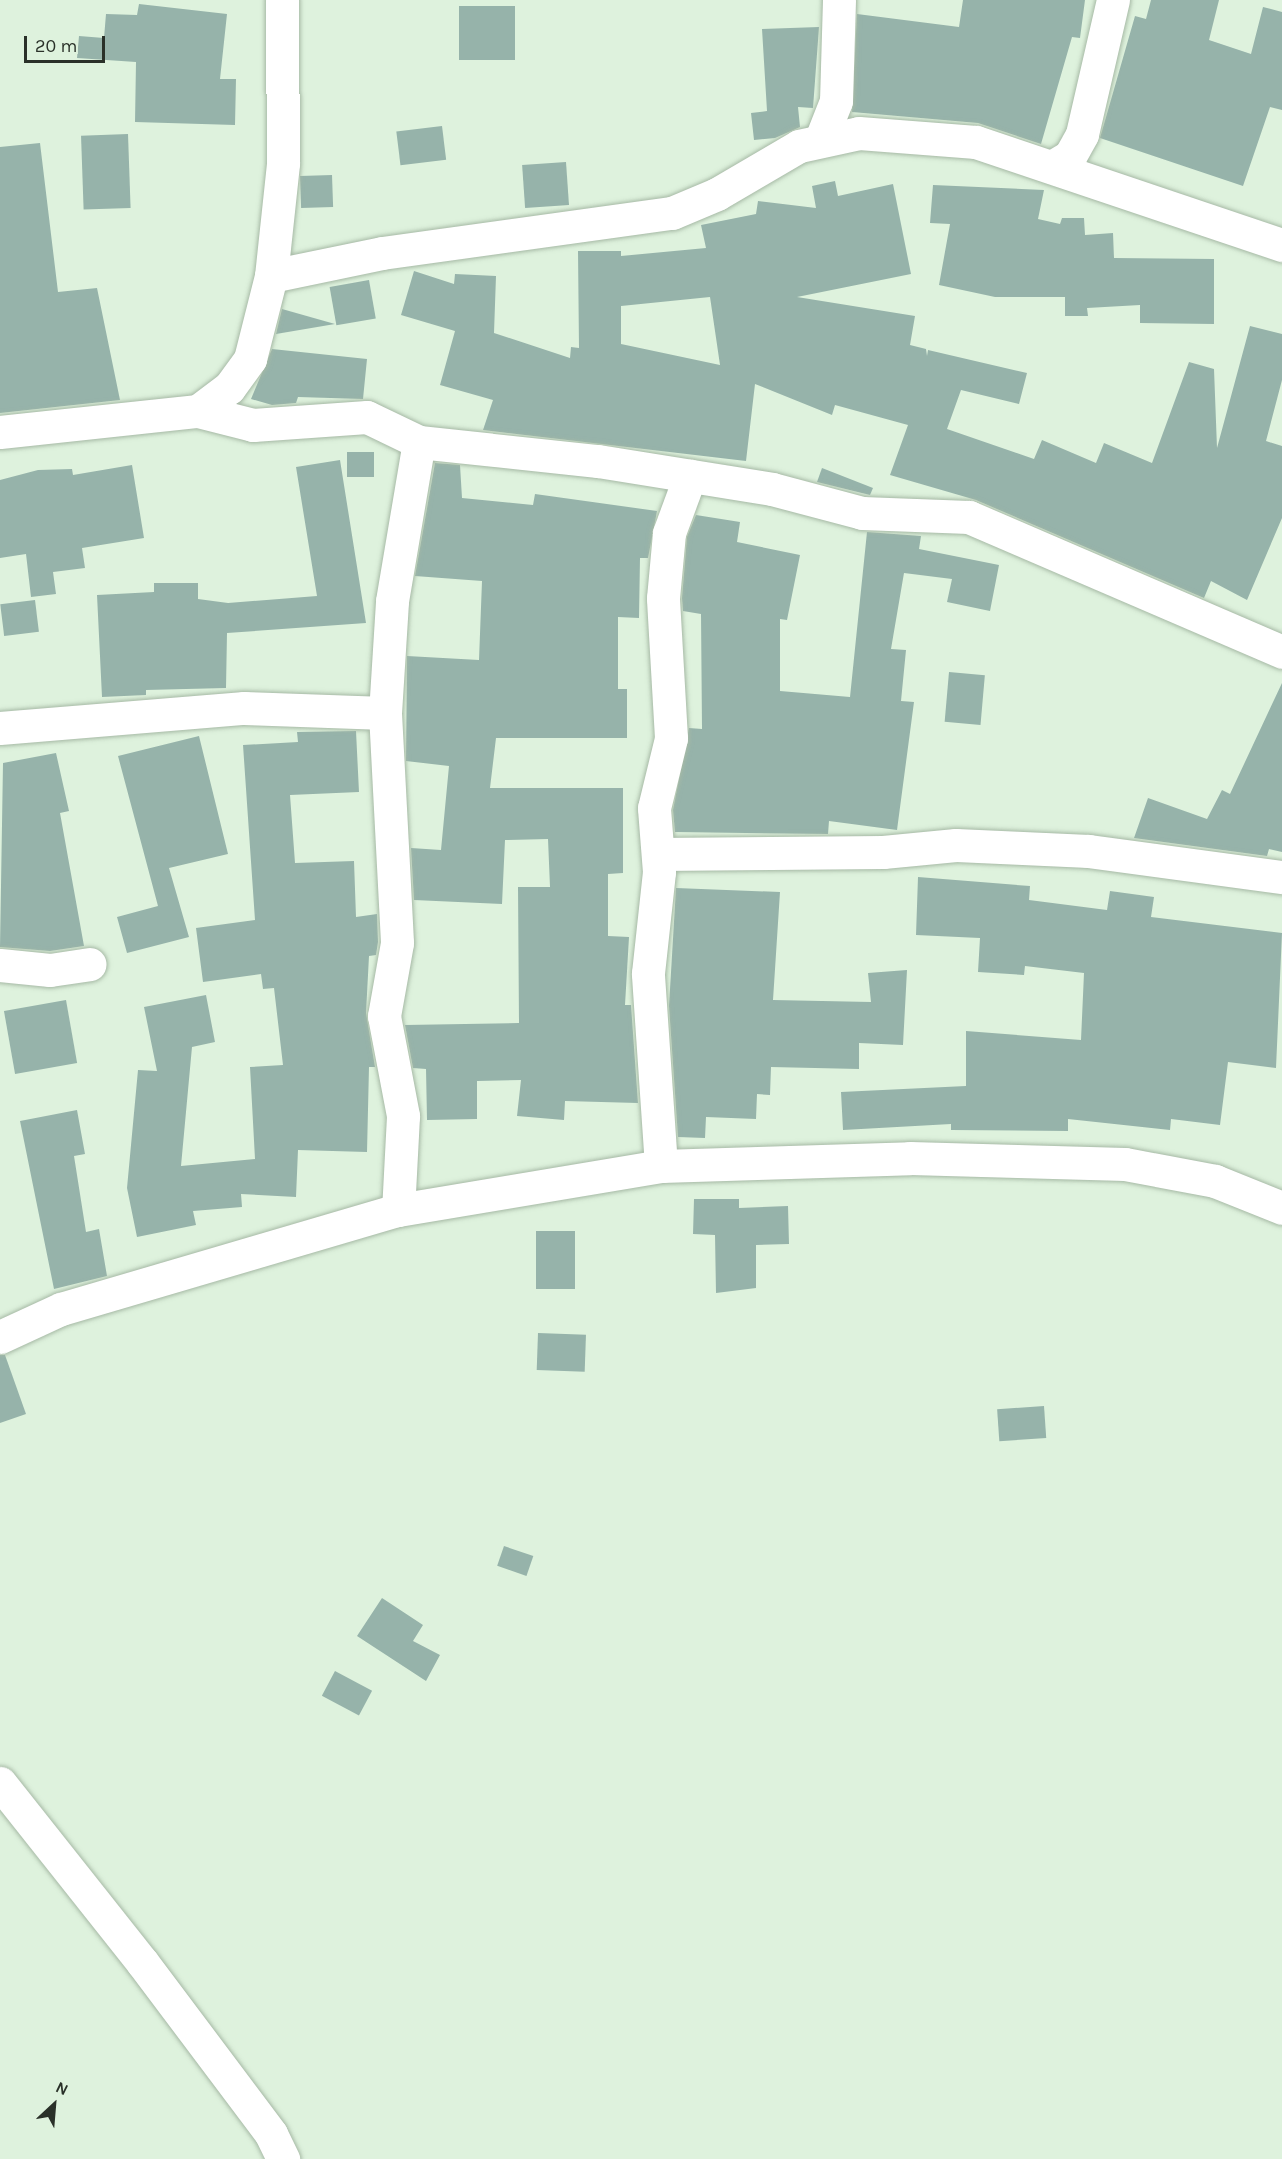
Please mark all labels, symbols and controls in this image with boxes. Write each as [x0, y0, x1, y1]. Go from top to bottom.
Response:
scale bar [27, 24, 108, 62]
text: 20 m [35, 35, 77, 57]
north arrow [24, 2075, 84, 2135]
text: N [53, 2077, 71, 2099]

